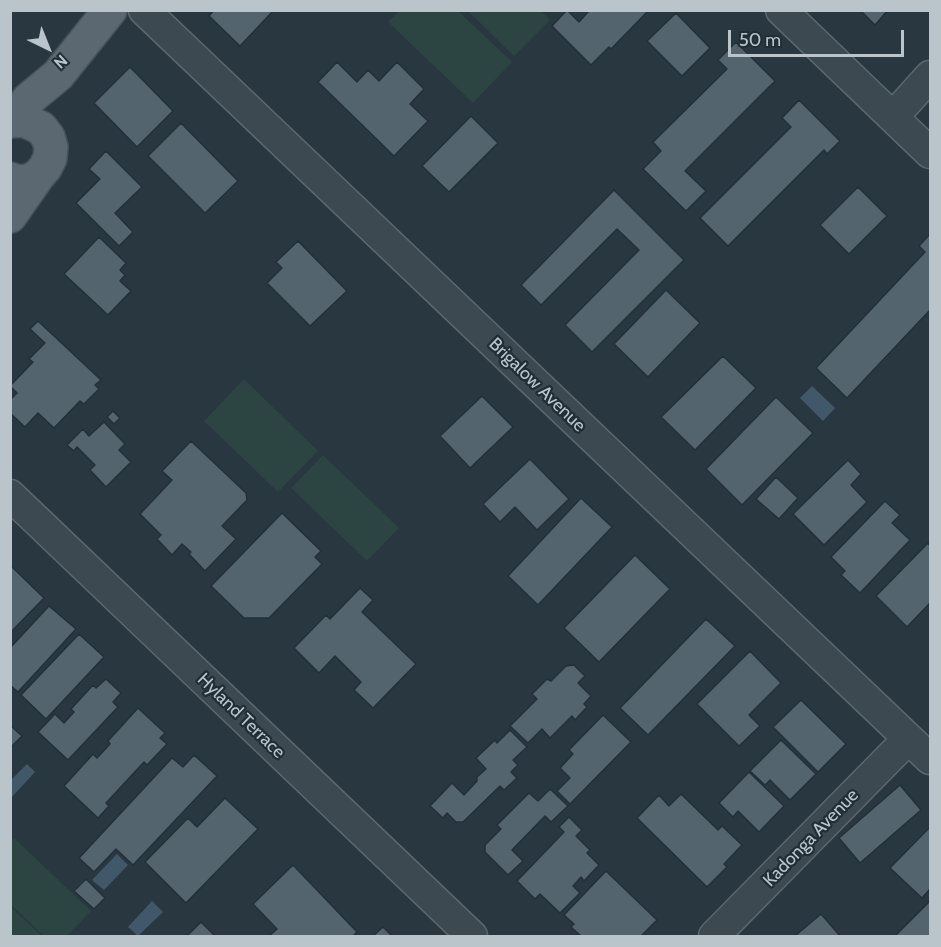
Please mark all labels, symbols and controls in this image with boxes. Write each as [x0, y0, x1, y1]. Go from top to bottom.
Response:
north arrow [18, 18, 78, 78]
scale bar [731, 18, 906, 56]
text: 50 m [739, 29, 781, 51]
text: N [50, 51, 71, 72]
street label: Brigalow Avenue [484, 334, 590, 436]
street label: Hyland Terrace [193, 669, 289, 763]
street label: Kadonga Avenue [759, 785, 863, 891]

